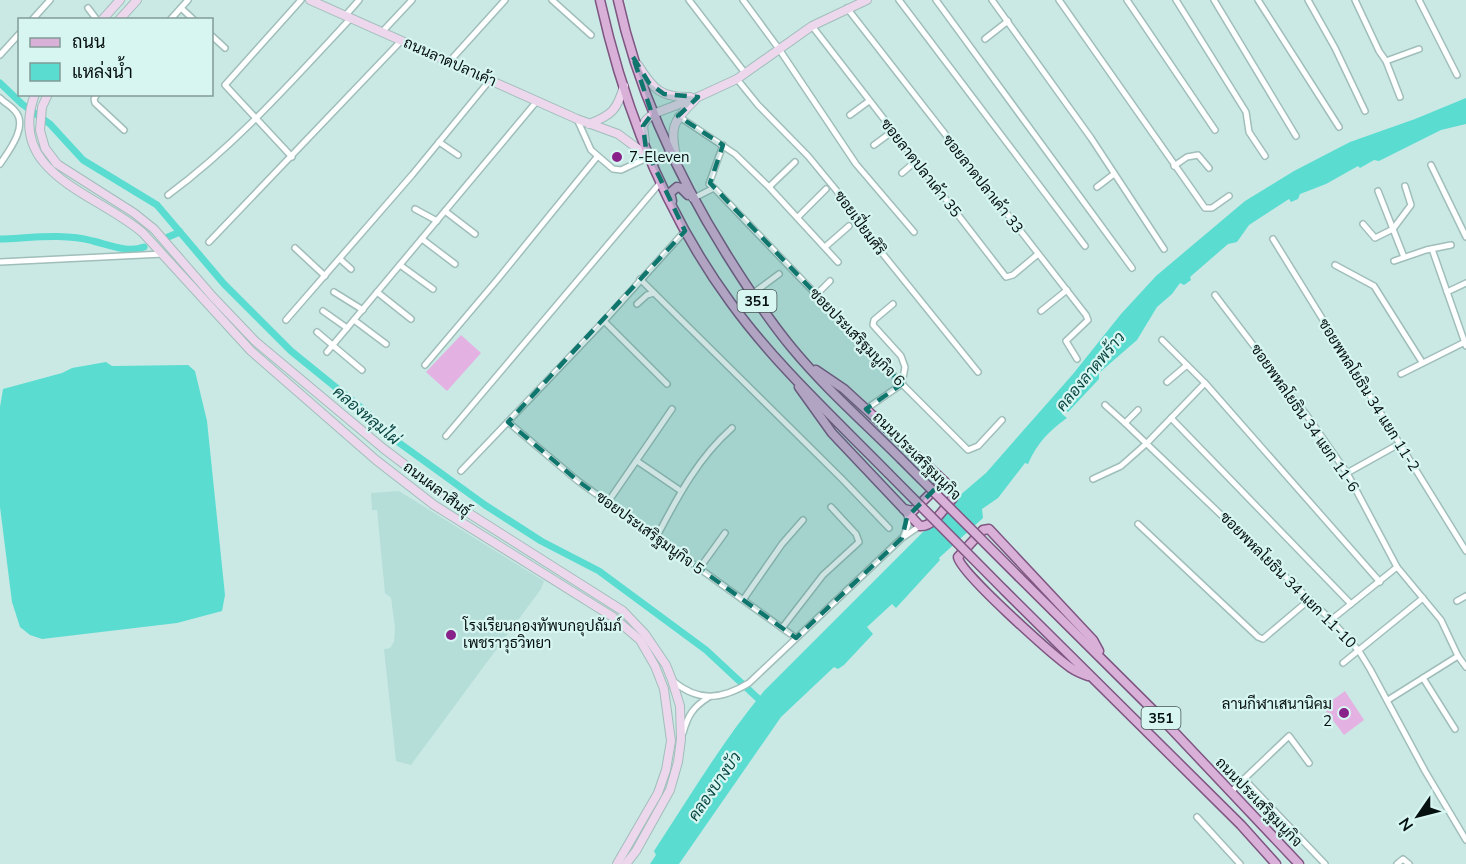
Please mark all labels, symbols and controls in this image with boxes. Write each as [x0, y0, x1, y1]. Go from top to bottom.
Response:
legend [18, 18, 213, 96]
text: ถนน [72, 30, 105, 54]
street label: ถนนลาดปลาเค้า [401, 33, 499, 91]
text: แหล่งน้ำ [72, 56, 133, 84]
street label: ซอยลาดปลาเค้า 35 [876, 115, 966, 221]
street label: ซอยลาดปลาเค้า 33 [938, 131, 1028, 237]
place label: 7-Eleven [629, 147, 689, 167]
marker: 7-Eleven [610, 150, 624, 164]
street label: ซอยเปี่ยมศิริ [830, 184, 894, 259]
street label: ซอยประเสริฐมนูกิจ 6 [805, 284, 909, 390]
road number: 351 [738, 290, 777, 312]
street label: ซอยพหลโยธิน 34 แยก 11-2 [1314, 315, 1424, 475]
water label: คลองลาดพร้าว [1050, 327, 1130, 416]
street label: ซอยพหลโยธิน 34 แยก 11-6 [1246, 340, 1364, 496]
water label: คลองหลุมไผ่ [328, 381, 406, 451]
street label: ถนนประเสริฐมนูกิจ [868, 407, 966, 505]
street label: ถนนผลาสินธุ์ [399, 457, 475, 522]
street label: ซอยประเสริฐมนูกิจ 5 [592, 487, 708, 579]
street label: ซอยพหลโยธิน 34 แยก 11-10 [1215, 507, 1361, 653]
place label: โรงเรียนกองทัพบกอุปถัมภ์ เพชราวุธวิทยา [462, 616, 622, 654]
marker: โรงเรียนกองทัพบกอุปถัมภ์ เพชราวุธวิทยา [444, 628, 458, 642]
place label: ลานกีฬาเสนานิคม 2 [1222, 694, 1332, 731]
marker: ลานกีฬาเสนานิคม 2 [1337, 706, 1351, 720]
road number: 351 [1142, 707, 1180, 729]
water label: คลองบางบัว [683, 748, 747, 825]
street label: ถนนประเสริฐมนูกิจ [1211, 753, 1307, 851]
north arrow [1388, 786, 1448, 846]
text: N [1394, 813, 1419, 835]

